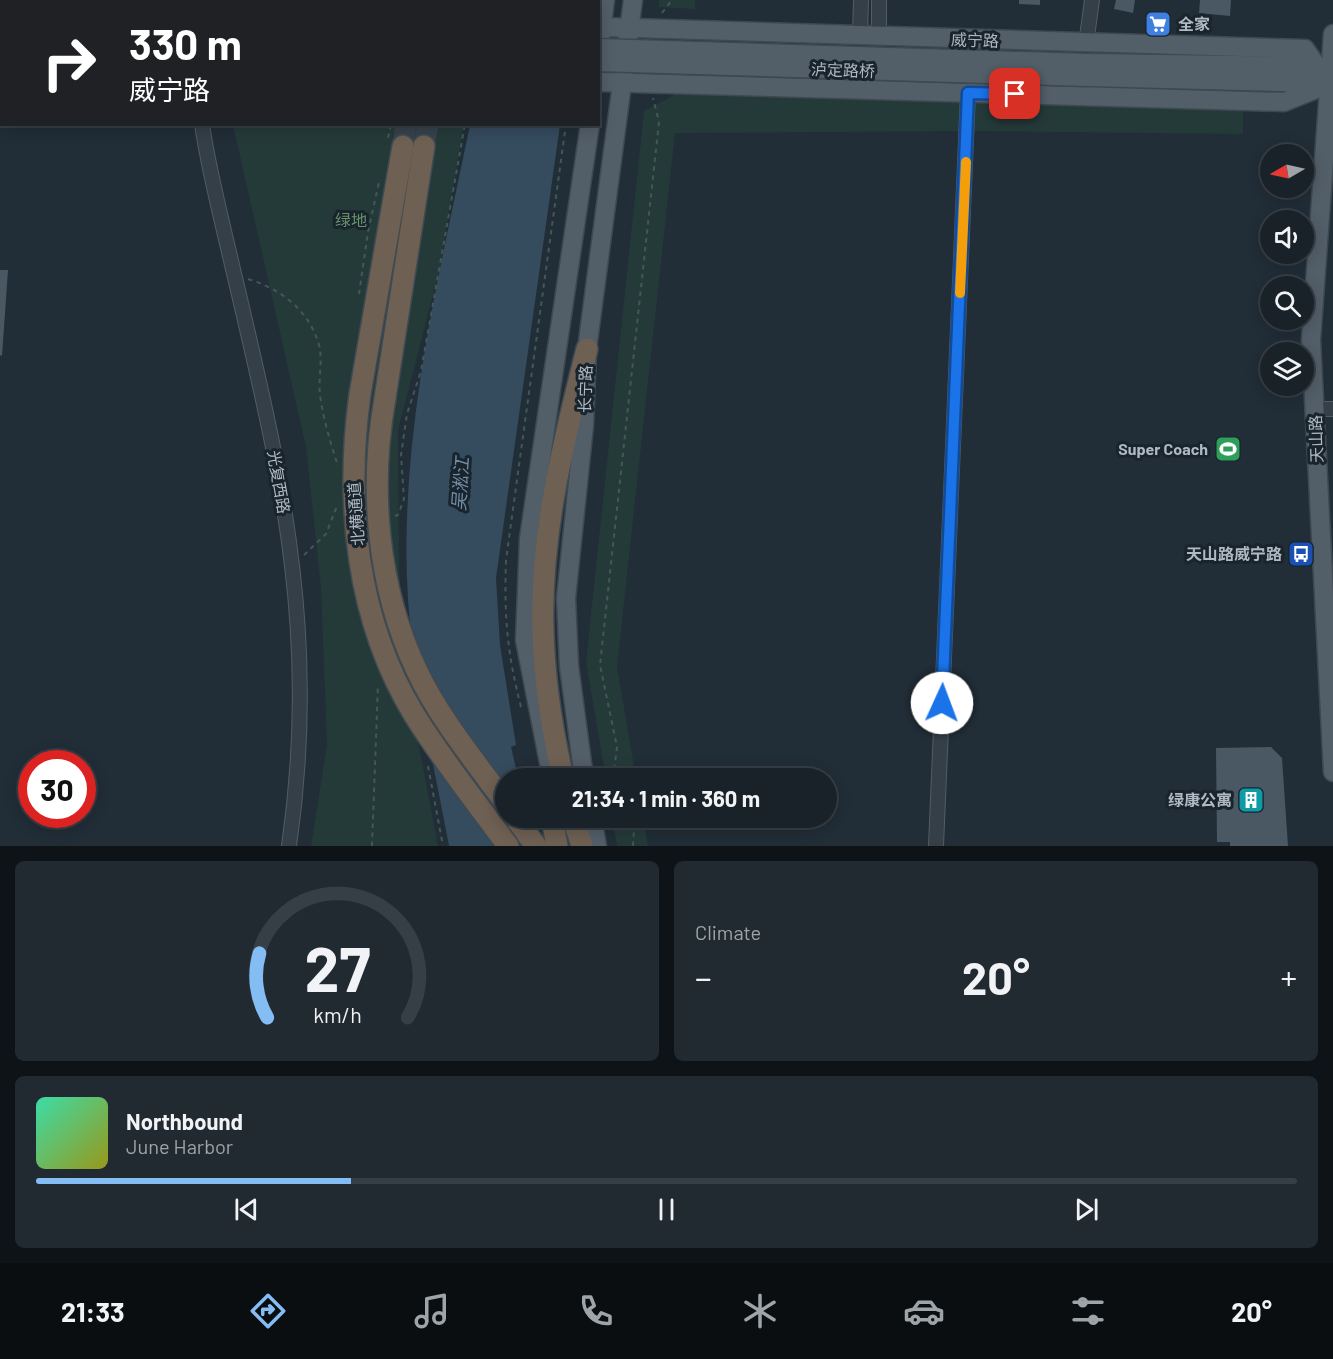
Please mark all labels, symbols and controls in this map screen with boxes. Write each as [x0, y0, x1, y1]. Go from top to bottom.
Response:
supermarket icon: 全家 [1143, 9, 1173, 39]
place label: 全家 [1178, 14, 1210, 33]
text: 330 m [129, 18, 242, 68]
icon: right [30, 24, 108, 102]
street label: 威宁路 [951, 29, 999, 50]
street label: 泸定路桥 [811, 59, 875, 80]
pin [989, 68, 1040, 119]
text: 威宁路 [129, 73, 210, 105]
icon: arrive [998, 77, 1031, 110]
north arrow [1260, 144, 1314, 198]
map controls [1260, 144, 1314, 396]
park label: 绿地 [335, 210, 367, 229]
button: sound [1260, 210, 1314, 264]
button: search [1260, 276, 1314, 330]
button: layers [1260, 342, 1314, 396]
street label: 长宁路 [574, 365, 595, 413]
street label: 天山路 [1305, 415, 1326, 463]
sports icon: Super Coach [1213, 434, 1243, 464]
place label: Super Coach [1118, 439, 1208, 458]
street label: 光复西路 [265, 449, 294, 515]
water label: 吴淞江 [447, 454, 473, 512]
street label: 北横通道 [344, 481, 367, 547]
bus stop icon: 天山路威宁路 [1286, 539, 1316, 569]
place label: 天山路威宁路 [1186, 544, 1282, 563]
position arrow [910, 671, 974, 735]
speed limit sign: 30 [18, 750, 96, 828]
text: 21:34 · 1 min · 360 m [572, 785, 760, 811]
building icon: 绿康公寓 [1236, 785, 1266, 815]
place label: 绿康公寓 [1168, 790, 1232, 809]
text: Climate [695, 920, 761, 944]
text: 27 [304, 930, 370, 1004]
text: 20° [962, 950, 1030, 1004]
text: − [695, 957, 712, 997]
text: + [1281, 957, 1297, 997]
text: km/h [313, 1002, 361, 1027]
text: Northbound [126, 1108, 243, 1134]
text: June Harbor [126, 1134, 233, 1158]
icon: previous [230, 1193, 263, 1226]
icon: pause [650, 1193, 683, 1226]
icon: next [1070, 1193, 1103, 1226]
icon: directions [247, 1290, 289, 1332]
icon: music [411, 1290, 453, 1332]
icon: phone [575, 1290, 617, 1332]
icon: climate [739, 1290, 781, 1332]
icon: car [903, 1290, 945, 1332]
icon: filters [1067, 1290, 1109, 1332]
text: 21:33 [61, 1295, 125, 1327]
text: 20° [1231, 1295, 1272, 1327]

